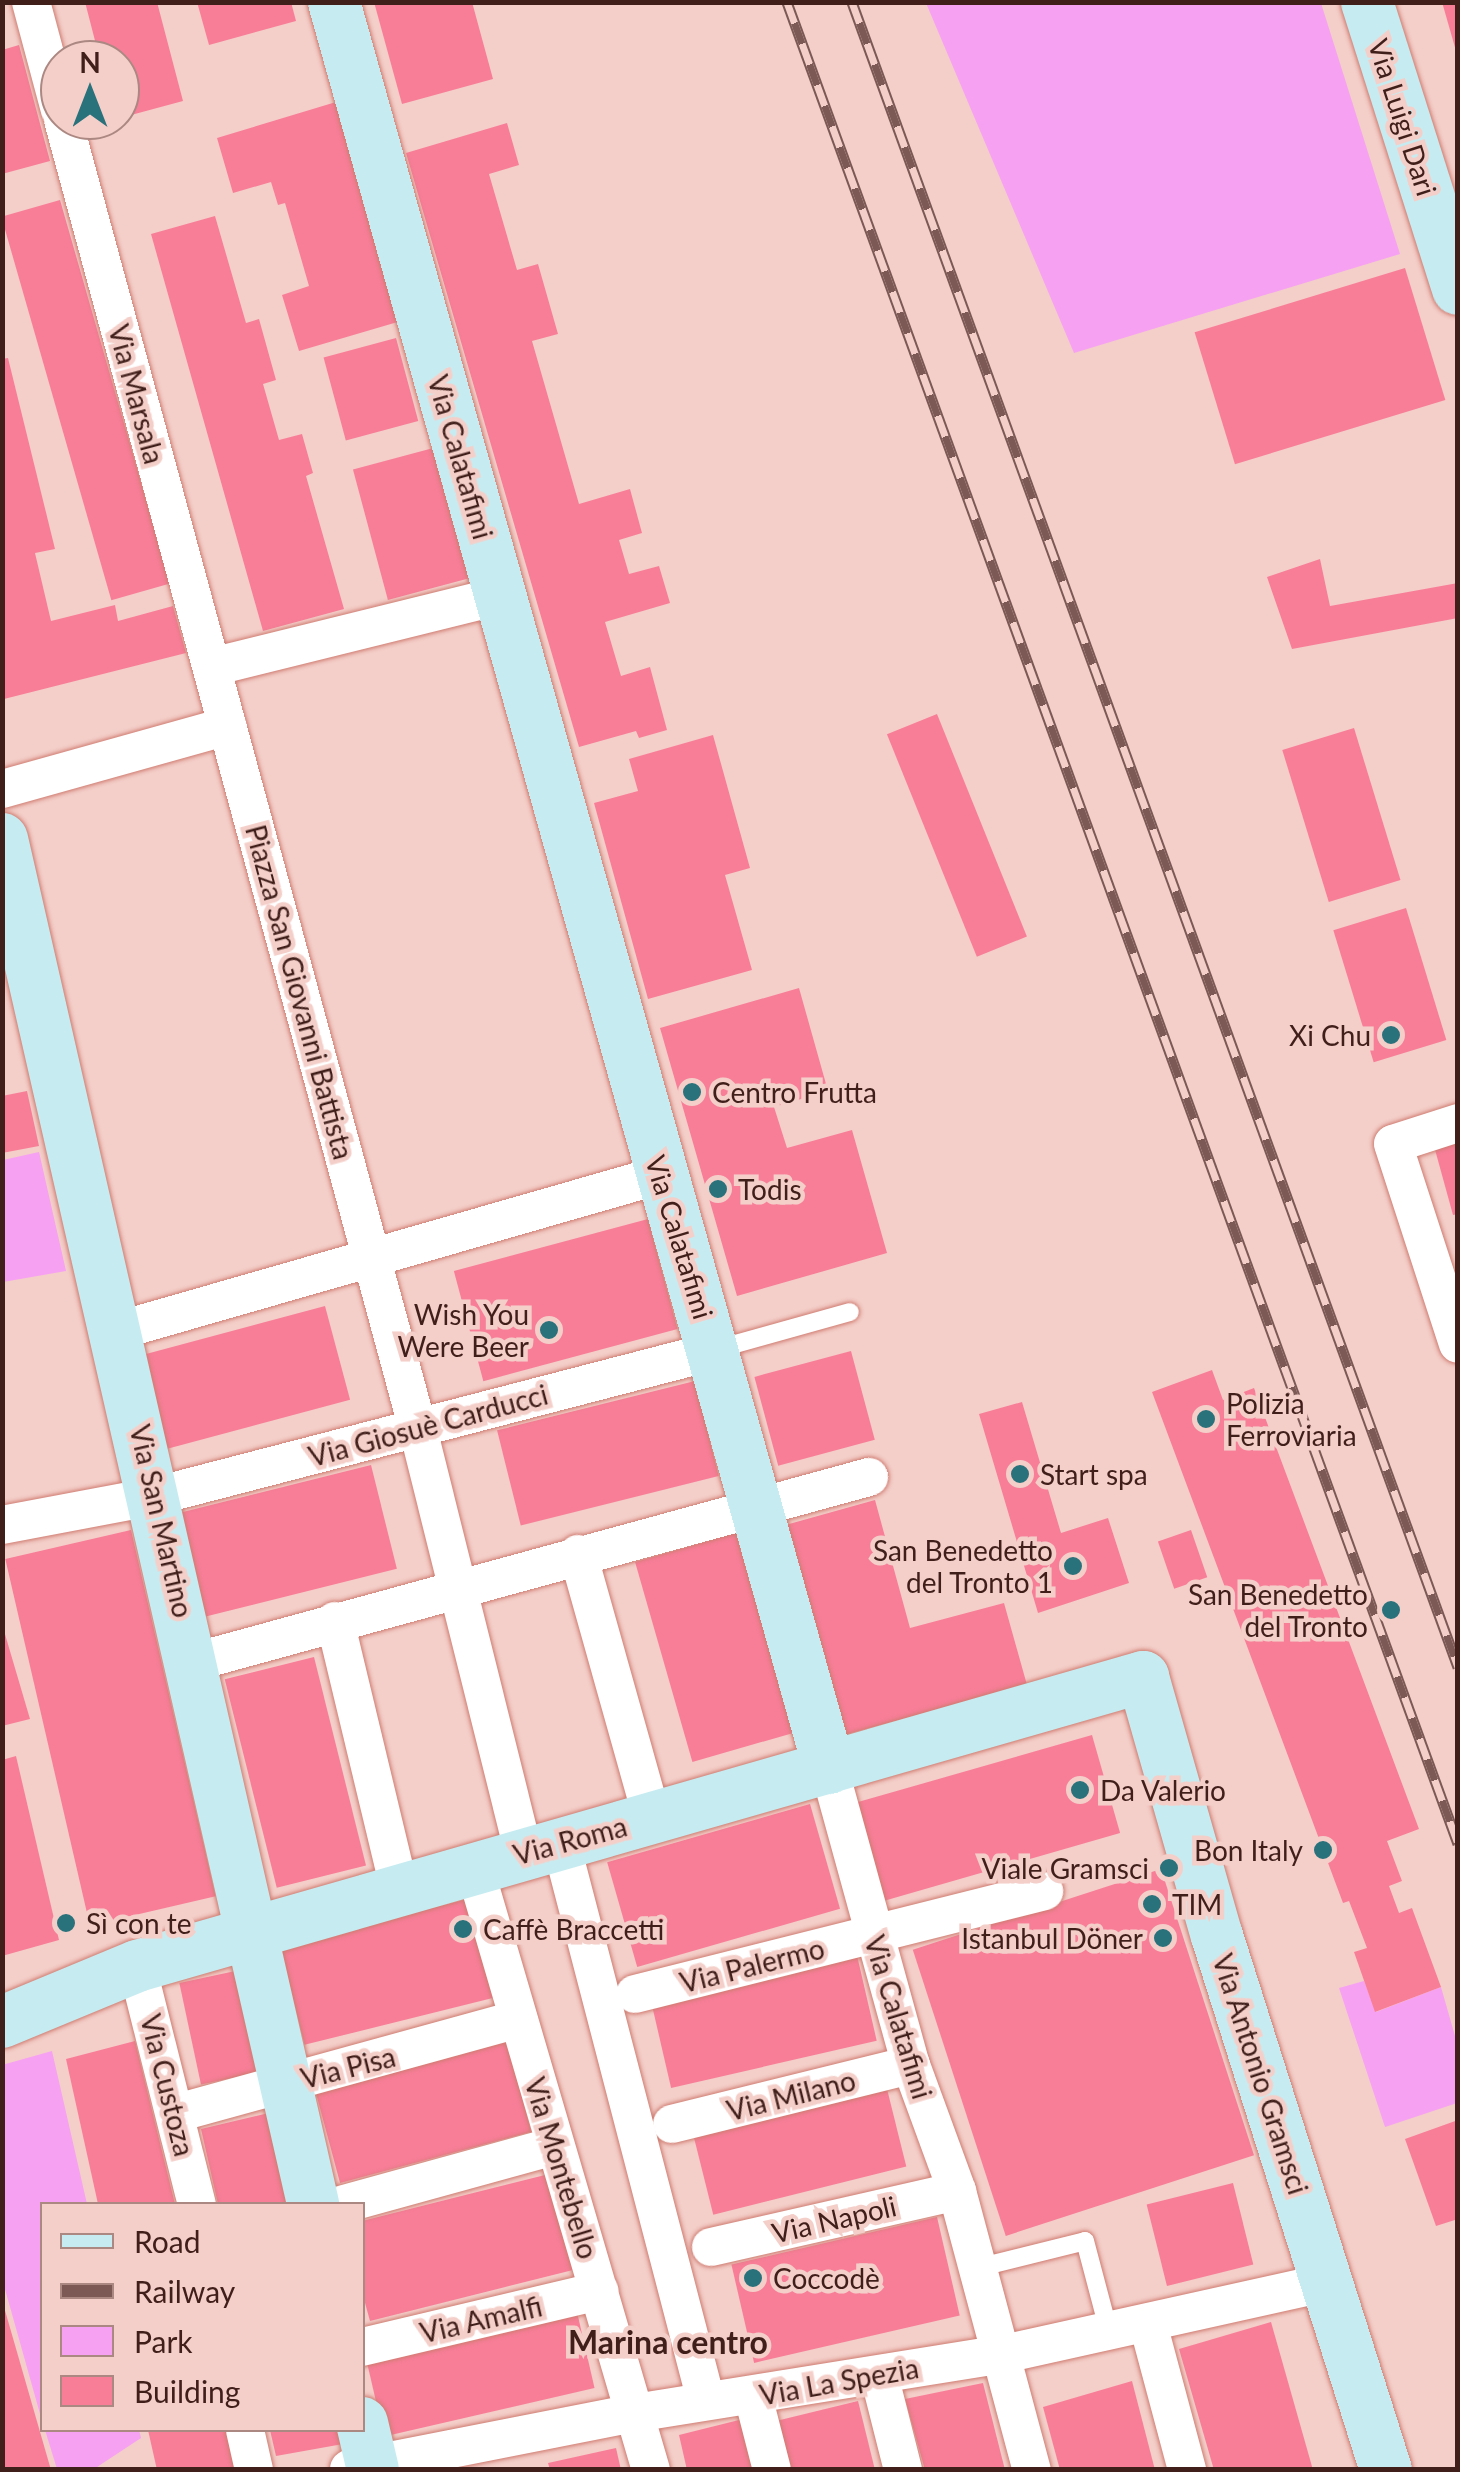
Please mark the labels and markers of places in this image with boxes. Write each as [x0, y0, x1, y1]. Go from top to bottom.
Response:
place label: Xi Chu [1289, 1018, 1371, 1052]
marker: Xi Chu [1380, 1024, 1402, 1046]
place label: Centro Frutta [712, 1075, 877, 1109]
marker: Centro Frutta [681, 1081, 703, 1103]
place label: Todis [738, 1172, 802, 1206]
marker: Todis [707, 1178, 729, 1200]
place label: Wish You Were Beer [398, 1297, 529, 1363]
marker: Wish You Were Beer [538, 1319, 560, 1341]
place label: Polizia Ferroviaria [1226, 1386, 1357, 1452]
marker: Polizia Ferroviaria [1195, 1408, 1217, 1430]
place label: Start spa [1040, 1457, 1148, 1491]
marker: Start spa [1009, 1463, 1031, 1485]
place label: San Benedetto del Tronto 1 [873, 1533, 1053, 1599]
marker: San Benedetto del Tronto 1 [1062, 1555, 1084, 1577]
place label: San Benedetto del Tronto [1188, 1577, 1368, 1643]
marker: San Benedetto del Tronto [1378, 1597, 1404, 1623]
place label: Da Valerio [1100, 1773, 1227, 1807]
marker: Da Valerio [1069, 1779, 1091, 1801]
place label: Bon Italy [1194, 1833, 1303, 1867]
marker: Bon Italy [1312, 1839, 1334, 1861]
place label: Viale Gramsci [981, 1851, 1149, 1885]
marker: Viale Gramsci [1158, 1857, 1180, 1879]
place label: TIM [1172, 1887, 1222, 1921]
marker: TIM [1141, 1893, 1163, 1915]
place label: Sì con te [86, 1906, 191, 1940]
marker: Sì con te [55, 1912, 77, 1934]
place label: Caffè Braccetti [483, 1912, 664, 1946]
marker: Caffè Braccetti [452, 1918, 474, 1940]
place label: Istanbul Döner [961, 1921, 1143, 1955]
marker: Istanbul Döner [1152, 1927, 1174, 1949]
place label: Coccodè [773, 2261, 880, 2295]
marker: Coccodè [742, 2267, 764, 2289]

